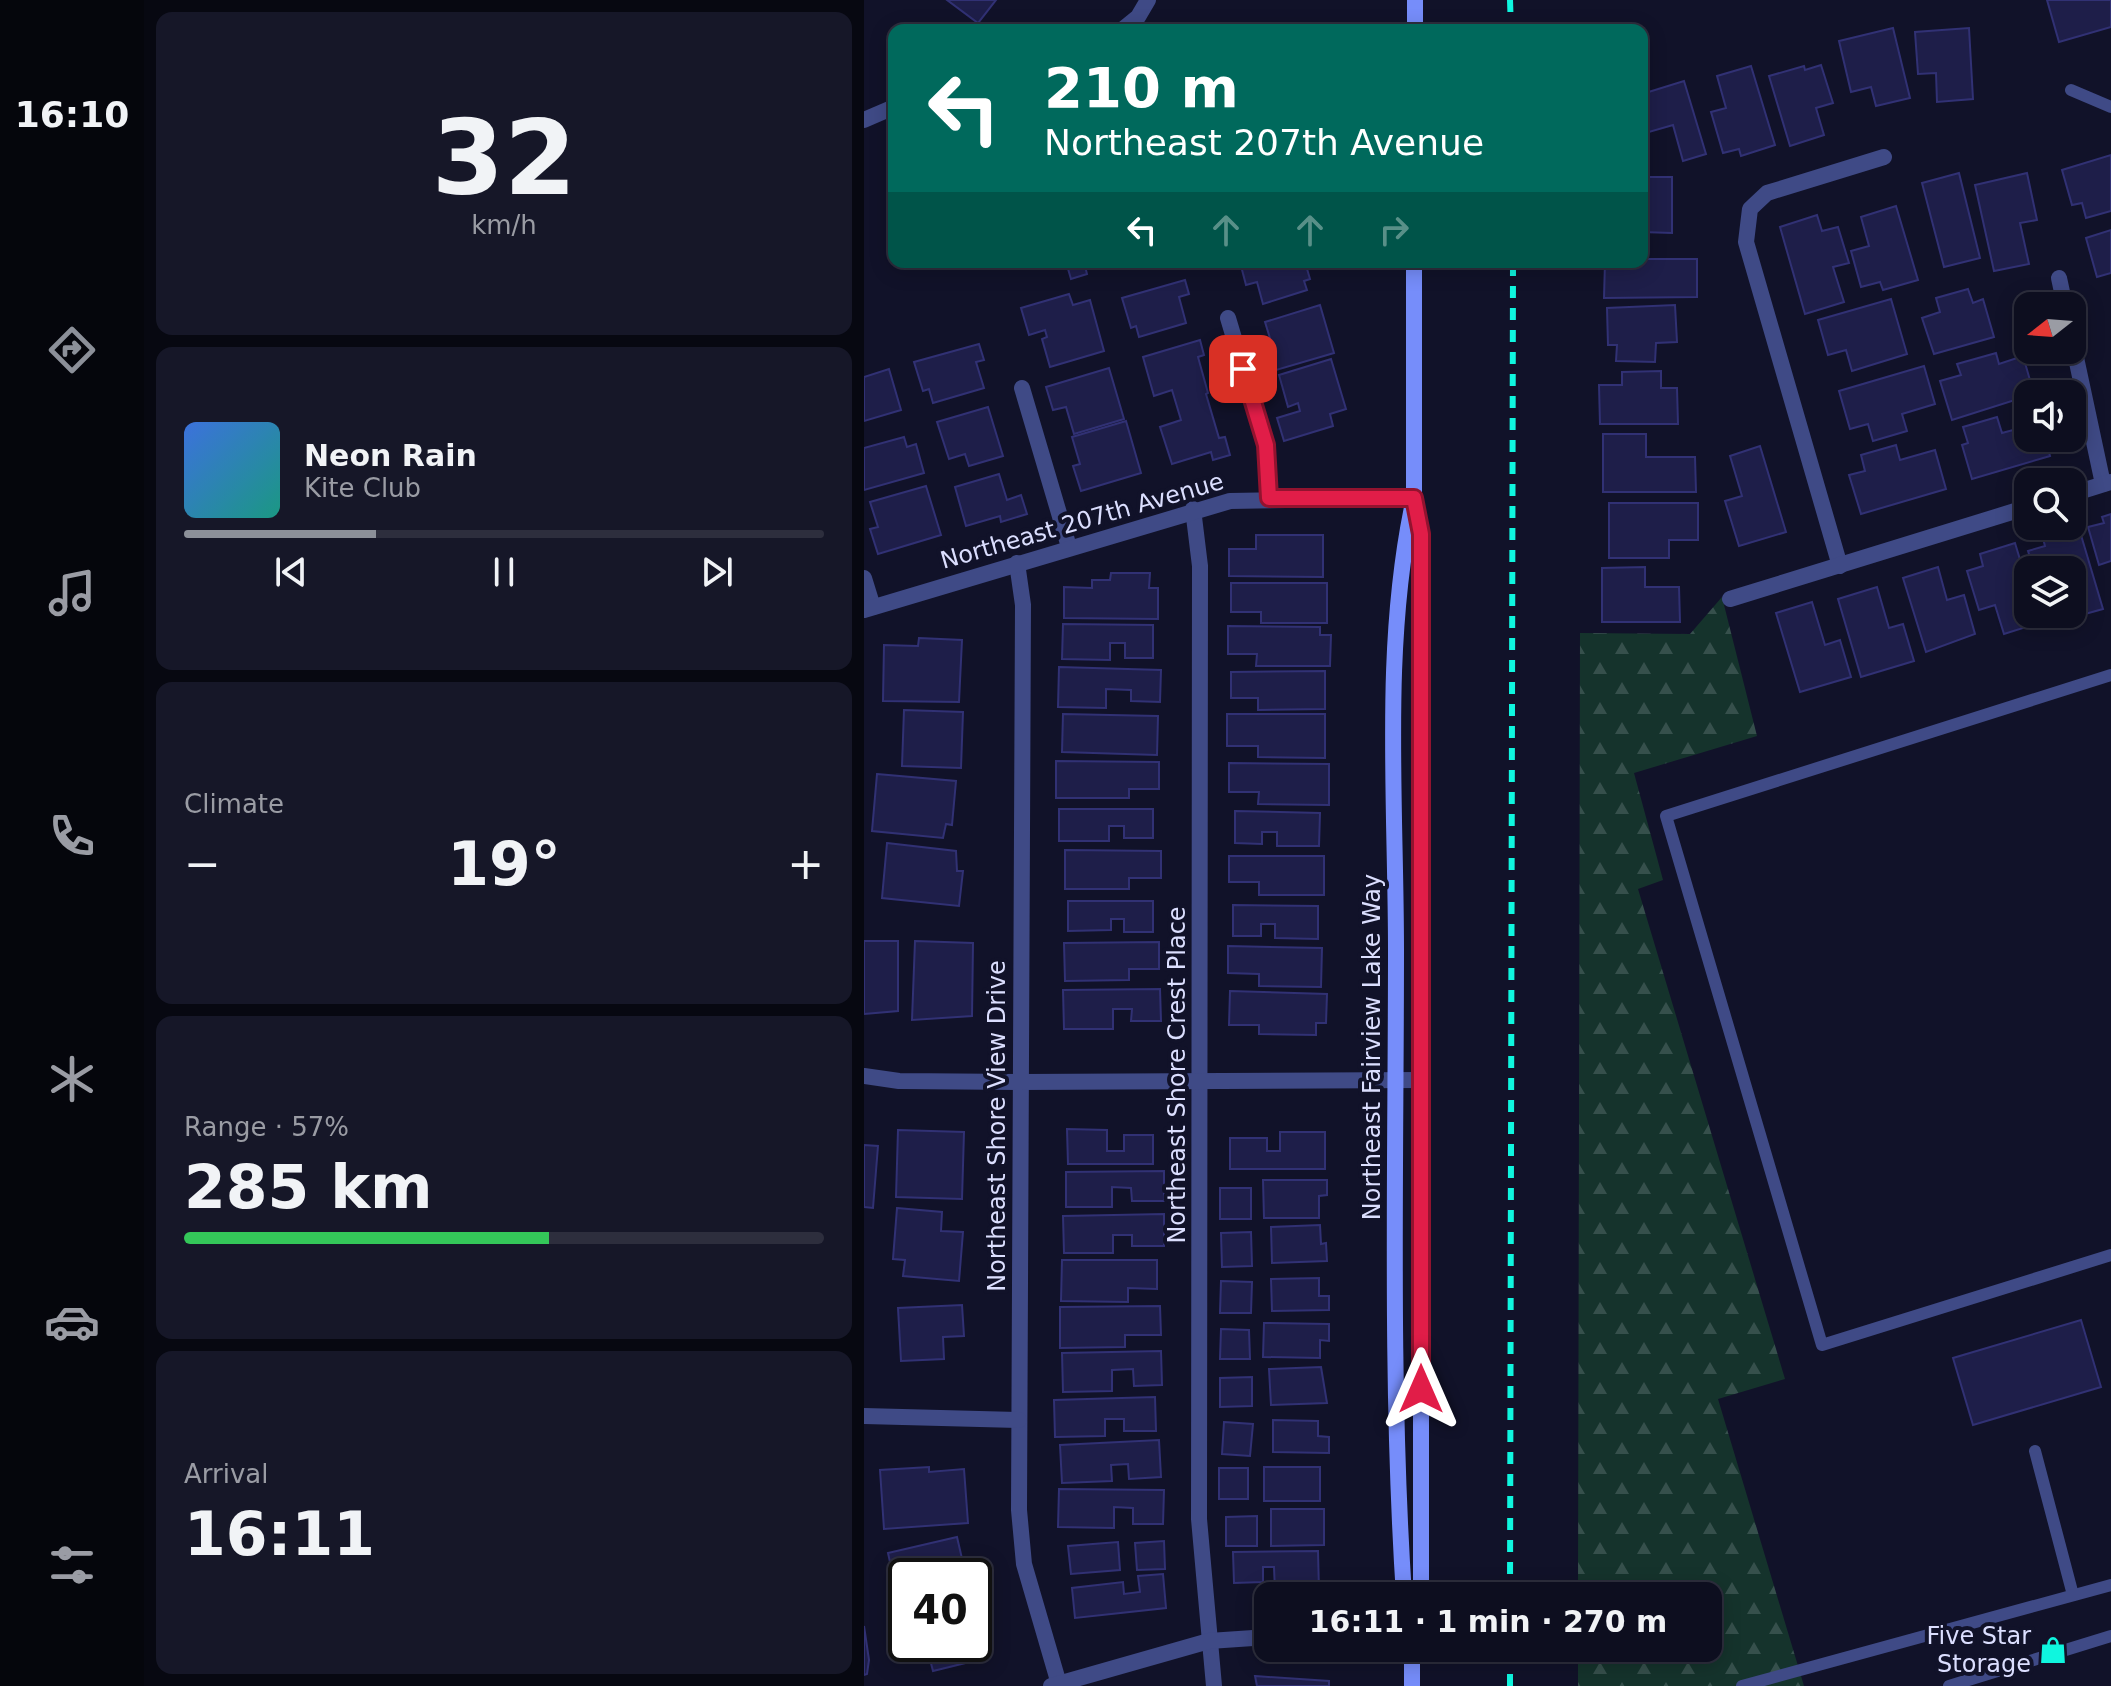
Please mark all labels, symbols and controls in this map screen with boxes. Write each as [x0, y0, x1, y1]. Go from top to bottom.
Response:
text: 210 m [1044, 55, 1239, 120]
icon: left [912, 56, 1016, 160]
text: 16:10 [15, 94, 129, 135]
text: 32 [432, 97, 576, 219]
text: Northeast 207th Avenue [1044, 122, 1484, 163]
icon: left [1120, 208, 1164, 252]
icon: ahead [1204, 208, 1248, 252]
icon: ahead [1288, 208, 1332, 252]
icon: right [1372, 208, 1416, 252]
text: km/h [471, 210, 537, 240]
north arrow [2014, 292, 2086, 364]
map controls [2014, 292, 2086, 628]
icon: directions [44, 322, 100, 378]
pin [1209, 335, 1277, 403]
icon: arrive [1221, 347, 1265, 391]
button: sound [2014, 380, 2086, 452]
text: Neon Rain [304, 438, 477, 473]
street label: Northeast 207th Avenue [937, 467, 1227, 575]
button: search [2014, 468, 2086, 540]
text: Kite Club [304, 473, 421, 503]
icon: previous [269, 550, 313, 594]
icon: pause [482, 550, 526, 594]
icon: next [695, 550, 739, 594]
button: layers [2014, 556, 2086, 628]
icon: music [44, 565, 100, 621]
text: Climate [184, 789, 284, 819]
icon: phone [44, 808, 100, 864]
text: 19° [447, 829, 561, 899]
text: − [184, 838, 221, 889]
text: + [787, 838, 824, 889]
street label: Northeast Fairview Lake Way [1358, 874, 1386, 1220]
street label: Northeast Shore Crest Place [1163, 906, 1191, 1244]
street label: Northeast Shore View Drive [983, 960, 1011, 1292]
icon: climate [44, 1051, 100, 1107]
text: Range · 57% [184, 1112, 349, 1142]
text: 285 km [184, 1152, 433, 1222]
icon: car [44, 1294, 100, 1350]
position arrow [1379, 1347, 1463, 1431]
text: Arrival [184, 1459, 268, 1489]
text: 16:11 [184, 1499, 375, 1569]
icon: filters [44, 1537, 100, 1593]
speed limit sign: 40 [888, 1558, 992, 1662]
text: 16:11 · 1 min · 270 m [1309, 1604, 1667, 1639]
place label: Five Star Storage [1926, 1622, 2031, 1678]
shop icon: Five Star Storage [2038, 1635, 2068, 1665]

